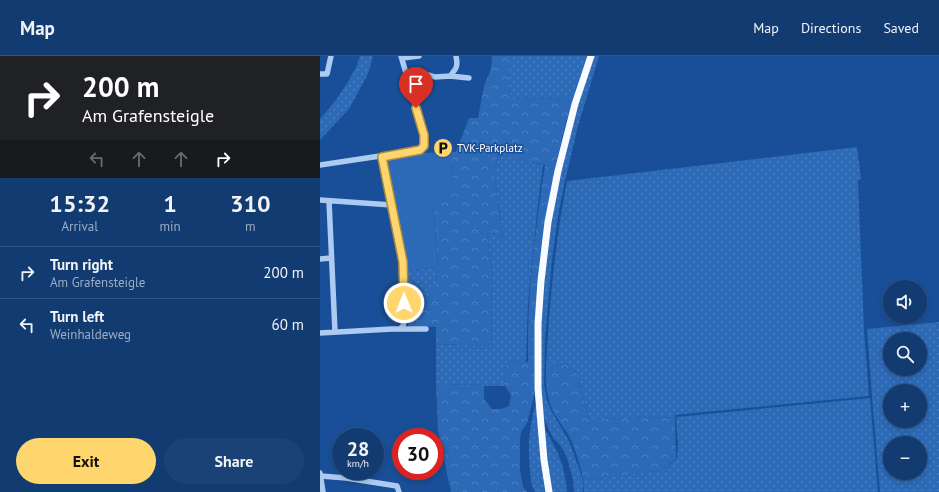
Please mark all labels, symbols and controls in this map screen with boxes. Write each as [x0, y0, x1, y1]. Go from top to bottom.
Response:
text: Map [20, 16, 55, 40]
text: Map [753, 19, 779, 37]
text: Directions [801, 19, 861, 37]
text: Saved [883, 19, 919, 37]
pin [399, 67, 433, 108]
text: 200 m [82, 68, 159, 105]
icon: right [16, 72, 68, 124]
icon: arrive [405, 73, 427, 95]
text: Am Grafensteigle [82, 104, 214, 127]
parking icon: TVK-Parkplatz [432, 137, 454, 159]
place label: TVK-Parkplatz [457, 141, 523, 155]
icon: left [86, 148, 108, 170]
icon: ahead [128, 148, 150, 170]
icon: ahead [170, 148, 192, 170]
icon: right [212, 148, 234, 170]
text: 15:32 [49, 188, 110, 219]
text: 1 [163, 188, 177, 219]
text: 310 [230, 188, 271, 219]
text: Arrival [62, 218, 98, 235]
text: min [159, 218, 181, 235]
text: m [245, 218, 256, 235]
text: Turn right [50, 255, 113, 274]
icon: right [16, 262, 38, 284]
text: 200 m [263, 263, 304, 282]
text: Am Grafensteigle [50, 274, 145, 291]
map controls [883, 280, 927, 480]
button: sound [883, 280, 927, 324]
position arrow [383, 282, 425, 324]
text: Turn left [50, 307, 104, 326]
icon: left [16, 314, 38, 336]
text: 60 m [271, 315, 304, 334]
text: Weinhaldeweg [50, 326, 131, 343]
button: search [883, 332, 927, 376]
button: + [883, 384, 927, 428]
speed limit sign: 30 [392, 428, 444, 480]
text: 28 [347, 436, 369, 462]
button: − [883, 436, 927, 480]
button: Exit [16, 438, 156, 484]
button: Share [164, 438, 304, 484]
text: km/h [347, 457, 369, 470]

